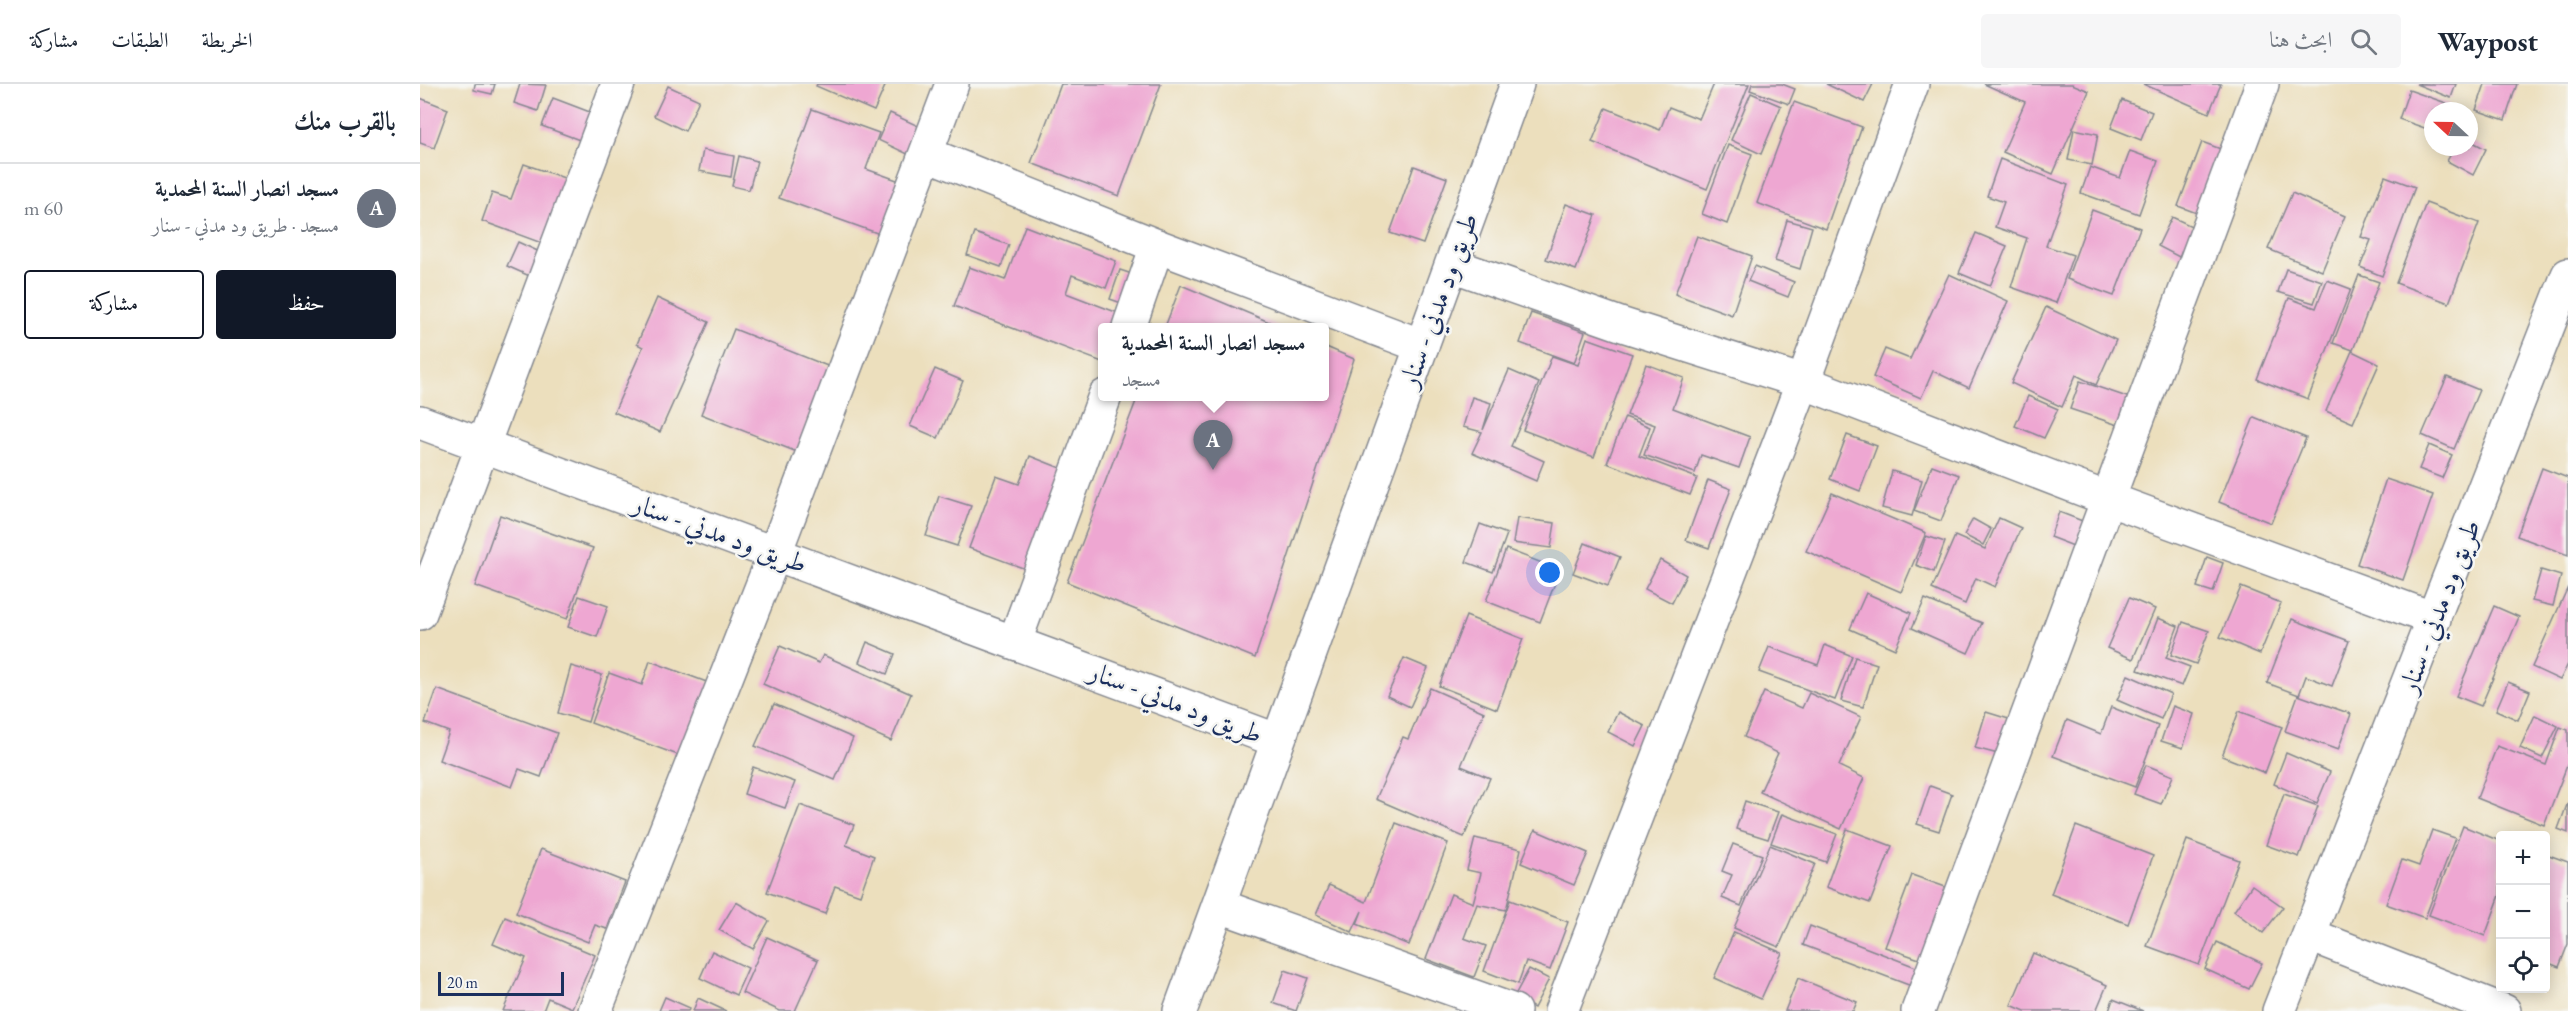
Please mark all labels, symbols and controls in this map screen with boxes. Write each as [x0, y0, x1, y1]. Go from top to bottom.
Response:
search box [1981, 14, 2401, 68]
text: Waypost [2437, 23, 2538, 59]
text: ابحث هنا [2269, 25, 2332, 54]
icon: search [2347, 25, 2380, 58]
text: مشاركة [30, 26, 78, 53]
text: الطبقات [111, 26, 168, 53]
text: الخريطة [201, 26, 253, 53]
north arrow [2424, 102, 2478, 156]
text: بالقرب منك [294, 104, 396, 138]
text: مسجد انصار السنة المحمدية [155, 174, 339, 203]
text: 60 m [24, 195, 63, 221]
text: A [369, 195, 384, 221]
street label: طريق ود مدني - سنار [1389, 208, 1490, 397]
text: مسجد · طريق ود مدني - سنار [152, 212, 339, 238]
button: مشاركة [24, 270, 204, 339]
button: حفظ [216, 270, 396, 339]
popup [1098, 323, 1329, 401]
text: مسجد انصار السنة المحمدية [1121, 328, 1306, 357]
text: مسجد [1121, 366, 1161, 392]
pin: A [1194, 420, 1232, 470]
street label: طريق ود مدني - سنار [623, 484, 812, 585]
street label: طريق ود مدني - سنار [2389, 514, 2493, 702]
your location [1535, 558, 1564, 587]
street label: طريق ود مدني - سنار [1080, 652, 1268, 756]
map controls [2496, 831, 2550, 993]
button: + [2496, 831, 2550, 885]
button: − [2496, 885, 2550, 939]
button: locate [2496, 939, 2550, 993]
scale bar [438, 969, 564, 996]
text: 20 m [447, 972, 478, 993]

